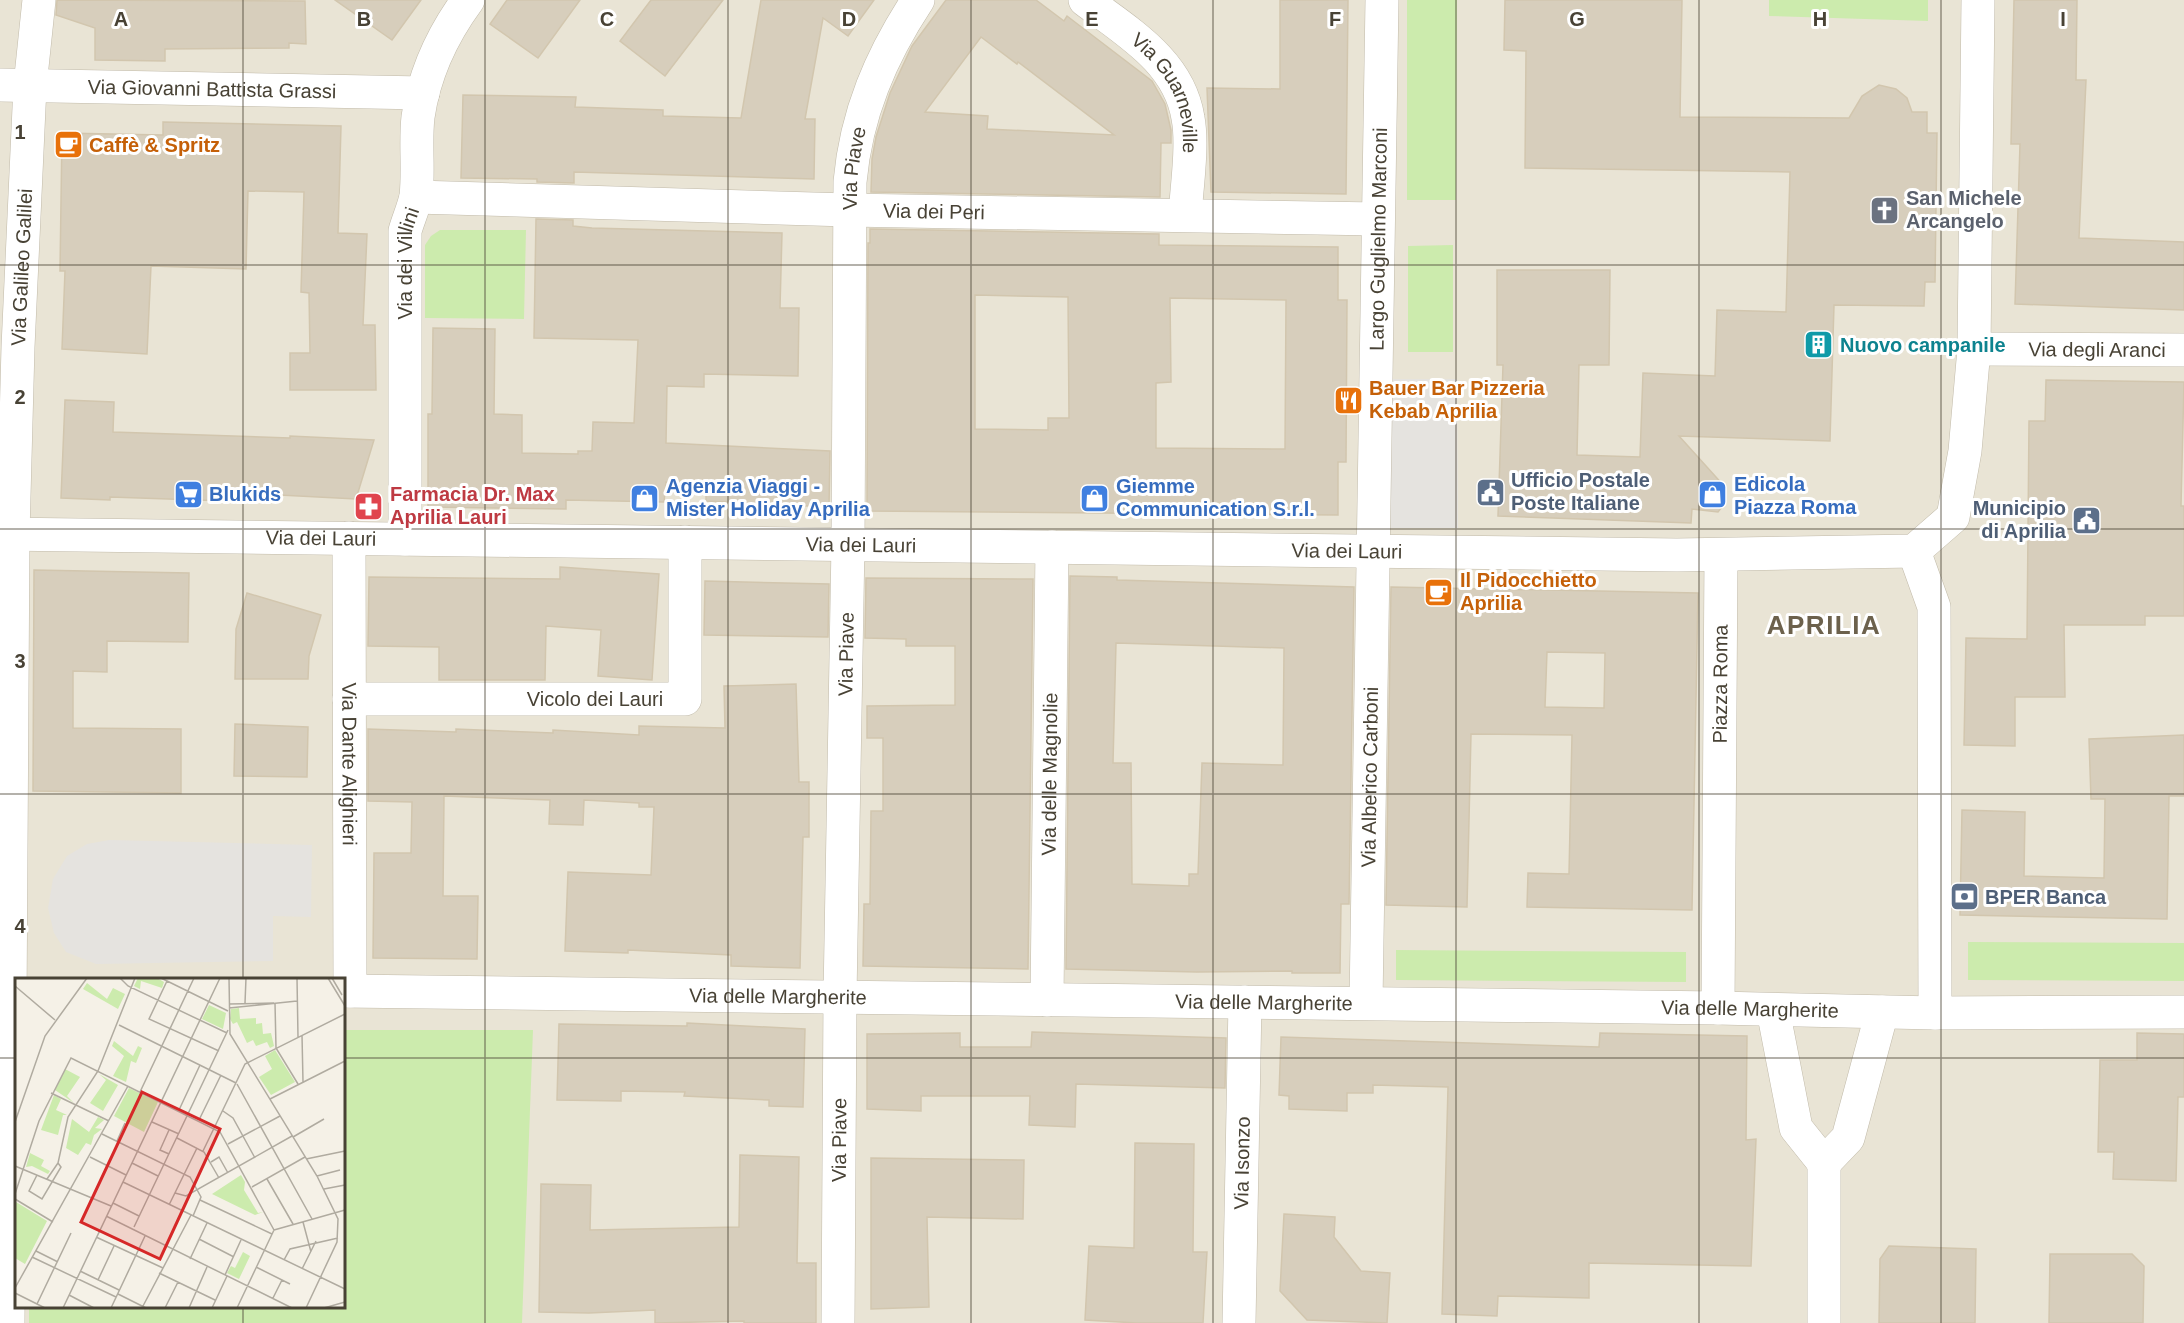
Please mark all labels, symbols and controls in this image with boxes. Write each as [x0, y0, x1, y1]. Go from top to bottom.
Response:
text: A [114, 8, 128, 30]
text: B [357, 8, 371, 30]
text: C [600, 8, 614, 30]
text: D [842, 8, 856, 30]
text: E [1085, 8, 1099, 30]
text: F [1329, 8, 1341, 30]
text: G [1569, 8, 1585, 30]
text: H [1813, 8, 1827, 30]
text: I [2060, 8, 2066, 30]
street label: Via Guarneville [1127, 28, 1201, 153]
street label: Via Giovanni Battista Grassi [87, 76, 337, 102]
text: 1 [14, 121, 26, 143]
street label: Via Piave [839, 124, 870, 210]
street label: Largo Guglielmo Marconi [1365, 127, 1391, 351]
cafe icon: Caffè & Spritz [52, 129, 84, 161]
place label: Caffè & Spritz [89, 134, 220, 156]
place label: San Michele Arcangelo [1906, 187, 2022, 232]
street label: Via Galileo Galilei [7, 188, 36, 346]
church icon: San Michele Arcangelo [1869, 194, 1901, 226]
street label: Via dei Peri [883, 200, 985, 223]
street label: Via dei Villini [394, 204, 423, 319]
building icon: Nuovo campanile [1803, 329, 1835, 361]
place label: Nuovo campanile [1840, 334, 2006, 356]
street label: Via degli Aranci [2028, 338, 2166, 361]
place label: Bauer Bar Pizzeria Kebab Aprilia [1369, 377, 1546, 422]
restaurant icon: Bauer Bar Pizzeria Kebab Aprilia [1332, 384, 1364, 416]
text: 2 [14, 386, 26, 408]
place label: Ufficio Postale Poste Italiane [1511, 469, 1650, 514]
place label: Edicola Piazza Roma [1734, 473, 1857, 518]
place label: Agenzia Viaggi - Mister Holiday Aprilia [666, 475, 871, 520]
place label: Giemme Communication S.r.l. [1116, 475, 1315, 520]
public building icon: Ufficio Postale Poste Italiane [1474, 476, 1506, 508]
supermarket icon: Blukids [172, 478, 204, 510]
shop icon: Edicola Piazza Roma [1697, 479, 1729, 511]
shop icon: Agenzia Viaggi - Mister Holiday Aprilia [629, 482, 661, 514]
shop icon: Giemme Communication S.r.l. [1079, 482, 1111, 514]
place label: Blukids [209, 483, 281, 505]
place label: Farmacia Dr. Max Aprilia Lauri [390, 483, 555, 528]
pharmacy icon: Farmacia Dr. Max Aprilia Lauri [353, 490, 385, 522]
place label: Municipio di Aprilia [1973, 497, 2067, 542]
public building icon: Municipio di Aprilia [2071, 504, 2103, 536]
street label: Via dei Lauri [265, 526, 377, 550]
street label: Via dei Lauri [805, 533, 917, 556]
street label: Via dei Lauri [1291, 539, 1402, 563]
place label: Il Pidocchietto Aprilia [1460, 569, 1597, 614]
cafe icon: Il Pidocchietto Aprilia [1423, 576, 1455, 608]
district label: APRILIA [1767, 610, 1881, 640]
street label: Via Piave [834, 612, 858, 696]
street label: Piazza Roma [1709, 624, 1732, 744]
text: 3 [14, 650, 26, 672]
street label: Via Dante Alighieri [338, 682, 361, 846]
street label: Via Alberico Carboni [1357, 686, 1382, 868]
street label: Vicolo dei Lauri [527, 688, 663, 710]
street label: Via delle Magnolie [1038, 692, 1061, 856]
bank icon: BPER Banca [1948, 881, 1980, 913]
place label: BPER Banca [1985, 886, 2107, 908]
text: 4 [14, 915, 26, 937]
inset map [15, 978, 345, 1308]
street label: Via delle Margherite [689, 984, 867, 1008]
street label: Via delle Margherite [1175, 990, 1353, 1014]
street label: Via delle Margherite [1661, 996, 1839, 1022]
street label: Via Piave [828, 1098, 850, 1182]
street label: Via Isonzo [1230, 1116, 1254, 1210]

